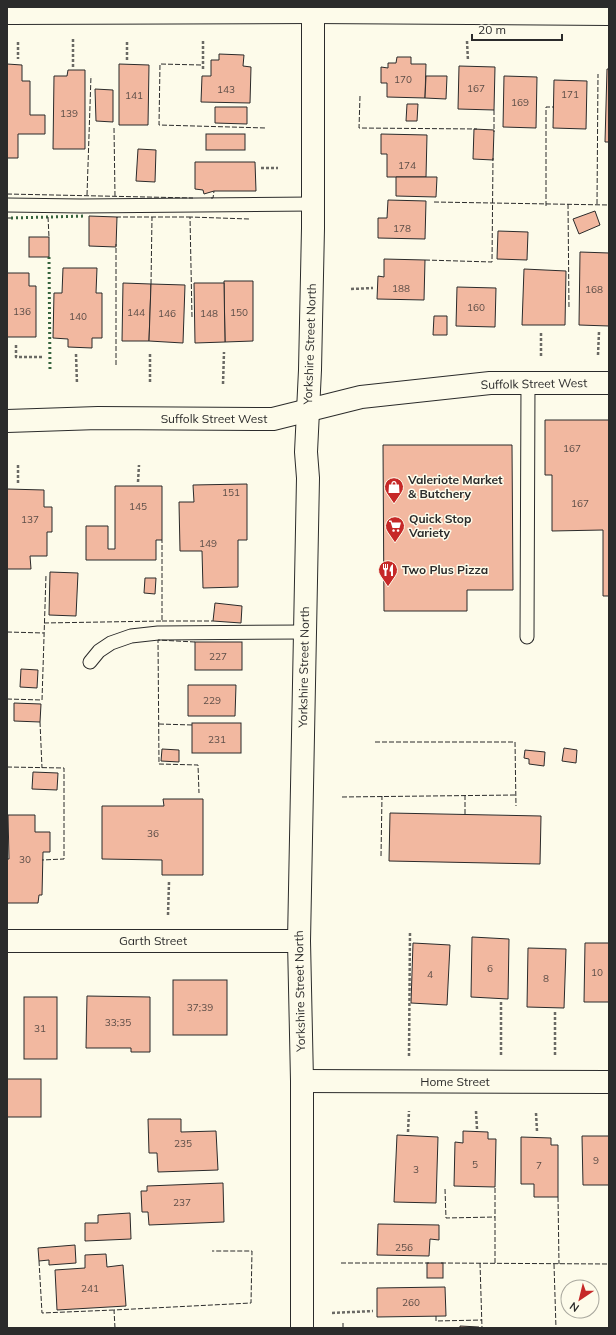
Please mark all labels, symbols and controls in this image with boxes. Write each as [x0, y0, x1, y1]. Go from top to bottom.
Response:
scale bar [472, 16, 562, 42]
text: 20 m [478, 22, 506, 37]
house number: 170 [394, 73, 412, 86]
house number: 167 [467, 82, 485, 95]
house number: 143 [217, 83, 235, 96]
house number: 171 [561, 88, 579, 101]
house number: 141 [125, 89, 143, 102]
house number: 169 [511, 96, 529, 109]
house number: 139 [60, 107, 78, 120]
house number: 174 [398, 159, 416, 172]
house number: 178 [393, 222, 411, 235]
house number: 188 [392, 282, 410, 295]
street label: Yorkshire Street North [300, 283, 319, 406]
house number: 168 [585, 283, 603, 296]
house number: 160 [467, 301, 485, 314]
house number: 136 [13, 305, 31, 318]
house number: 144 [127, 306, 145, 319]
house number: 150 [230, 306, 248, 319]
house number: 146 [158, 307, 176, 320]
house number: 148 [200, 307, 218, 320]
house number: 140 [69, 310, 87, 323]
street label: Suffolk Street West [480, 375, 587, 392]
street label: Suffolk Street West [161, 411, 267, 426]
house number: 167 [563, 442, 581, 455]
place label: Valeriote Market & Butchery [407, 472, 503, 501]
shop icon: Valeriote Market & Butchery [383, 476, 405, 504]
house number: 151 [222, 486, 240, 499]
house number: 167 [571, 497, 589, 510]
house number: 145 [129, 500, 147, 513]
place label: Quick Stop Variety [408, 511, 471, 540]
house number: 137 [21, 513, 39, 526]
supermarket icon: Quick Stop Variety [384, 515, 406, 543]
house number: 149 [199, 537, 217, 550]
restaurant icon: Two Plus Pizza [377, 559, 399, 587]
place label: Two Plus Pizza [402, 562, 488, 577]
street label: Yorkshire Street North [295, 606, 312, 729]
house number: 227 [209, 650, 227, 663]
house number: 229 [203, 694, 221, 707]
house number: 231 [208, 733, 226, 746]
house number: 36 [147, 827, 159, 840]
house number: 30 [19, 853, 31, 866]
street label: Yorkshire Street North [291, 930, 308, 1053]
street label: Garth Street [119, 933, 187, 948]
house number: 6 [487, 962, 493, 975]
house number: 10 [591, 966, 603, 979]
house number: 4 [427, 968, 433, 981]
house number: 8 [543, 972, 549, 985]
house number: 37;39 [187, 1001, 213, 1014]
house number: 33;35 [105, 1016, 131, 1029]
house number: 31 [34, 1022, 46, 1035]
street label: Home Street [420, 1074, 490, 1089]
house number: 235 [174, 1137, 192, 1150]
house number: 9 [593, 1154, 599, 1167]
house number: 5 [472, 1158, 478, 1171]
house number: 7 [536, 1159, 542, 1172]
house number: 3 [413, 1163, 419, 1176]
house number: 237 [173, 1196, 191, 1209]
house number: 256 [395, 1241, 413, 1254]
north arrow [560, 1279, 600, 1319]
house number: 241 [81, 1282, 99, 1295]
house number: 260 [402, 1296, 420, 1309]
text: N [567, 1299, 582, 1315]

